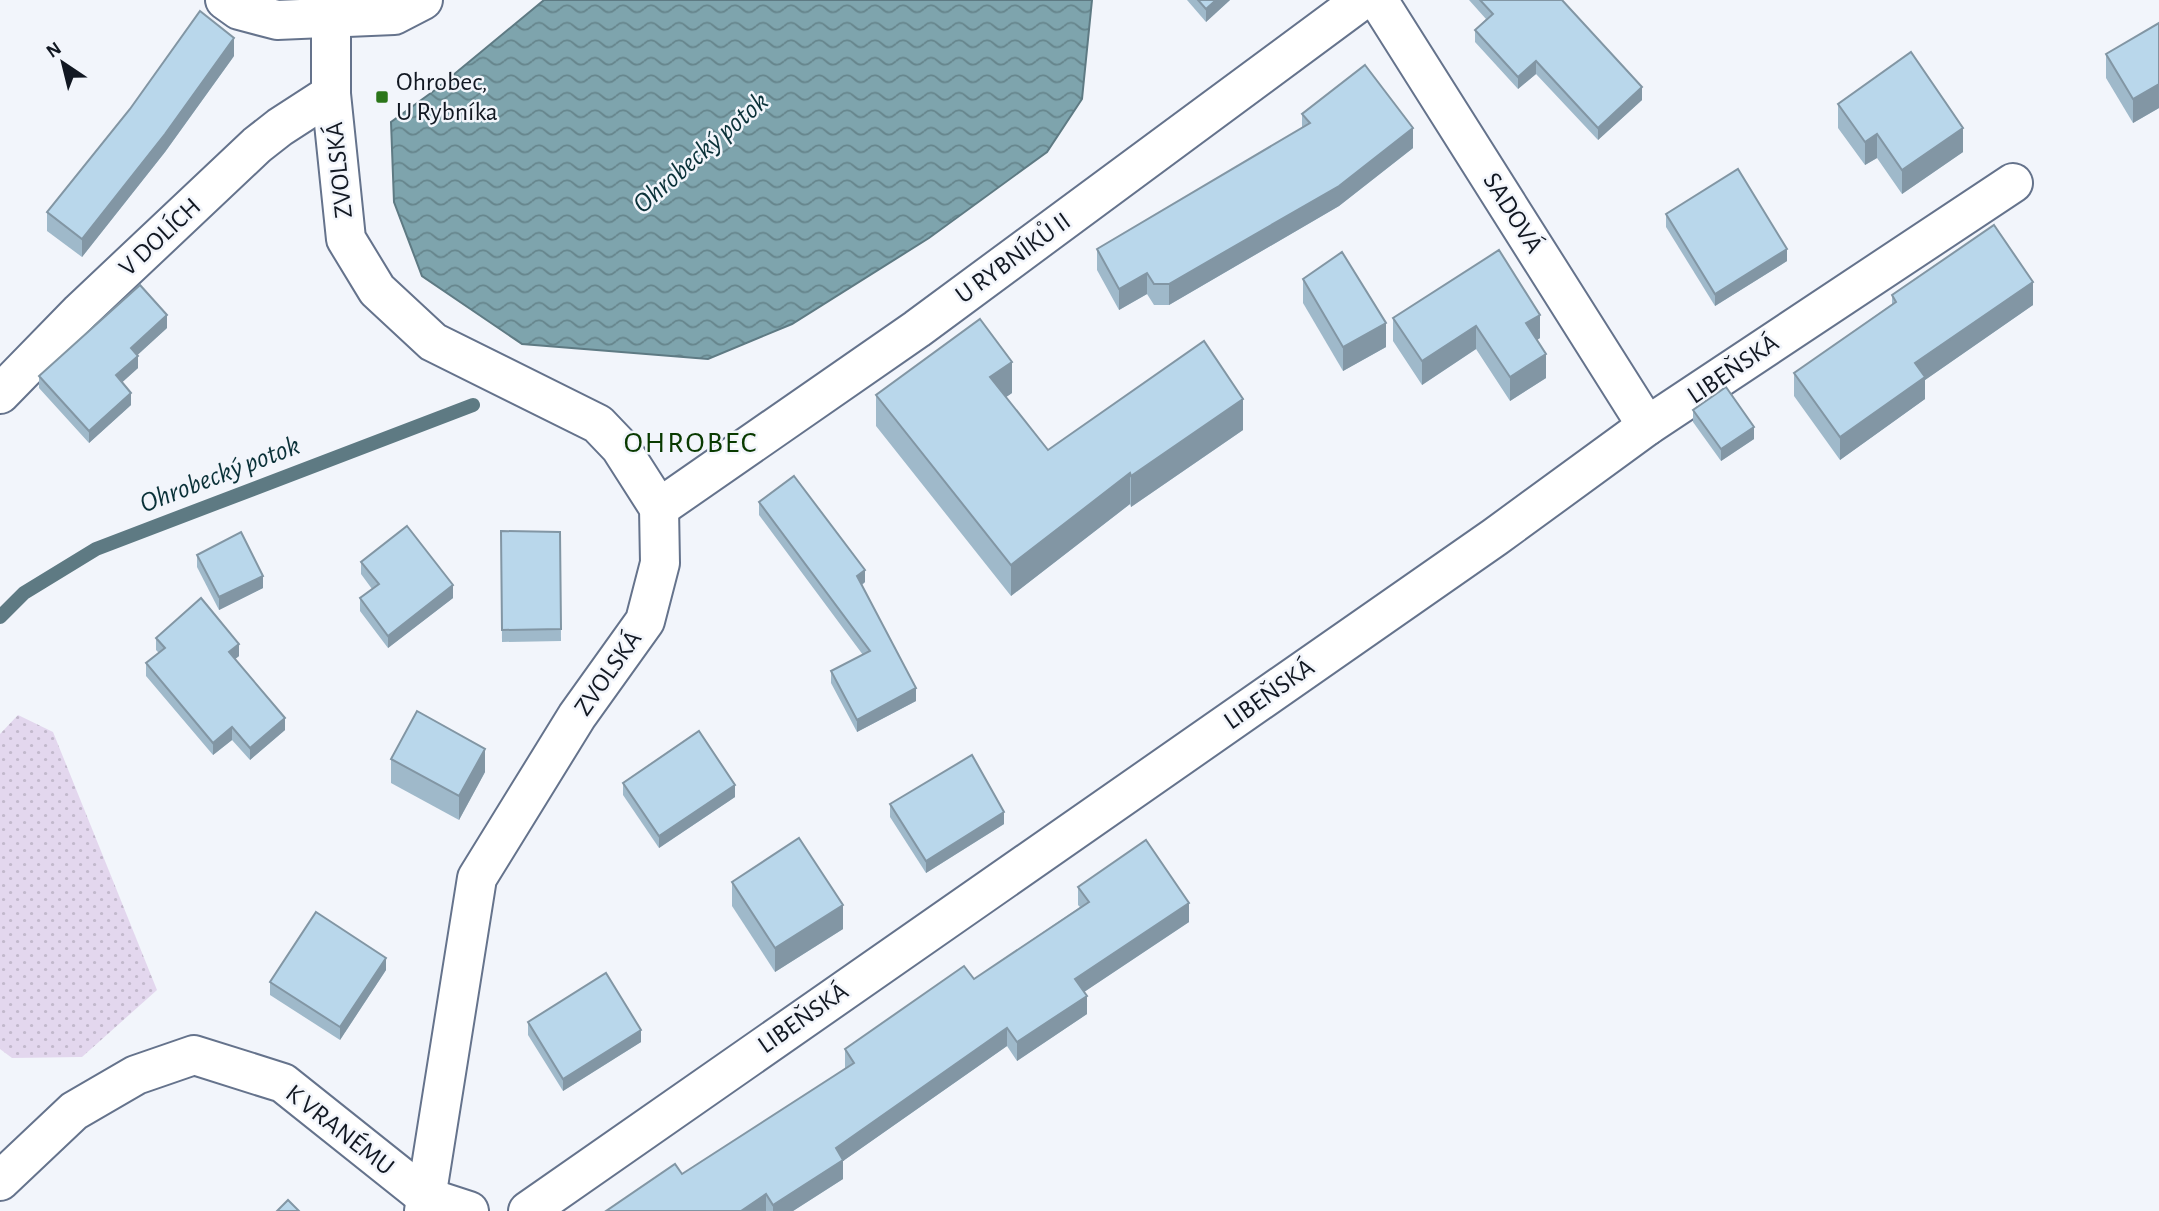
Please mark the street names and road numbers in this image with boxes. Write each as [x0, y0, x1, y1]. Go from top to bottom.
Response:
street label: ZVOLSKÁ [319, 121, 357, 220]
street label: SADOVÁ [1478, 167, 1549, 258]
street label: V DOLÍCH [113, 192, 206, 281]
street label: U RYBNÍKŮ II [949, 206, 1075, 308]
street label: LIBEŇSKÁ [1682, 328, 1783, 409]
street label: ZVOLSKÁ [568, 625, 646, 720]
street label: LIBEŇSKÁ [1218, 652, 1319, 734]
street label: LIBEŇSKÁ [752, 976, 853, 1058]
street label: K VRANÉMU [281, 1078, 400, 1180]

